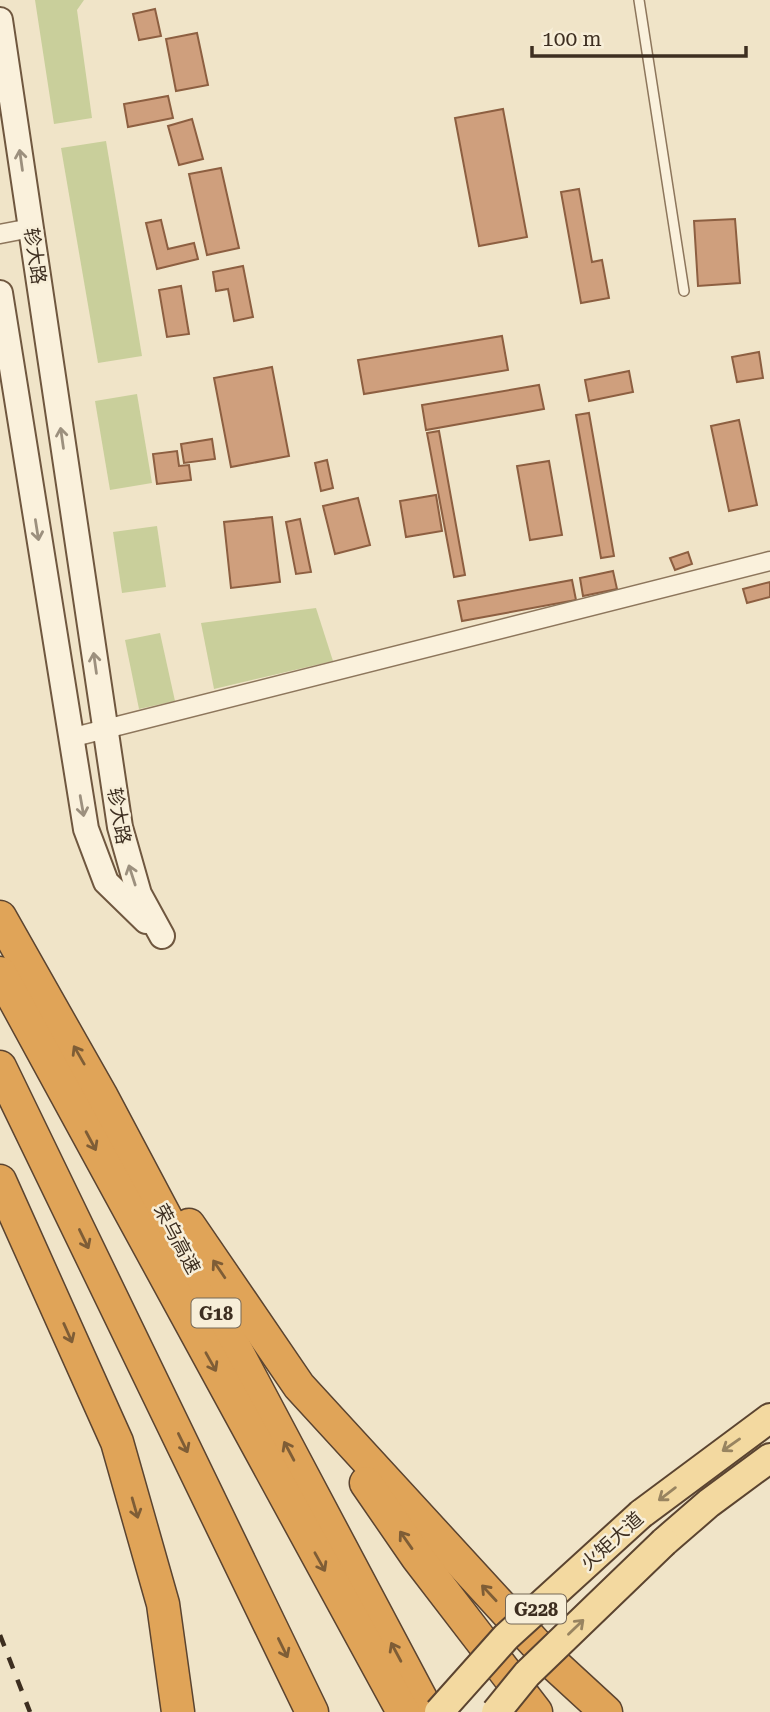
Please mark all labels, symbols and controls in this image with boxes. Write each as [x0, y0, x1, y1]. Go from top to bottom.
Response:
scale bar [532, 14, 746, 58]
text: 100 m [542, 27, 602, 51]
one-way arrow [14, 149, 27, 172]
street label: 轸大路 [20, 226, 50, 286]
one-way arrow [55, 427, 68, 450]
one-way arrow [31, 518, 44, 541]
one-way arrow [88, 652, 101, 675]
street label: 轸大路 [103, 786, 135, 846]
one-way arrow [76, 794, 89, 817]
one-way arrow [125, 864, 137, 886]
one-way arrow [71, 1046, 85, 1066]
one-way arrow [84, 1130, 98, 1150]
street label: 荣乌高速 [149, 1200, 205, 1278]
one-way arrow [77, 1228, 91, 1249]
one-way arrow [212, 1259, 226, 1279]
road number: G18 [192, 1298, 241, 1328]
one-way arrow [62, 1322, 75, 1343]
one-way arrow [205, 1351, 218, 1372]
one-way arrow [177, 1432, 191, 1453]
one-way arrow [722, 1438, 741, 1452]
one-way arrow [282, 1441, 296, 1461]
one-way arrow [658, 1487, 677, 1502]
one-way arrow [130, 1496, 143, 1518]
street label: 火矩大道 [576, 1507, 648, 1575]
one-way arrow [399, 1531, 413, 1551]
one-way arrow [313, 1551, 327, 1571]
one-way arrow [481, 1585, 498, 1602]
road number: G228 [506, 1594, 566, 1624]
one-way arrow [567, 1618, 584, 1635]
one-way arrow [277, 1637, 290, 1658]
one-way arrow [388, 1642, 402, 1663]

